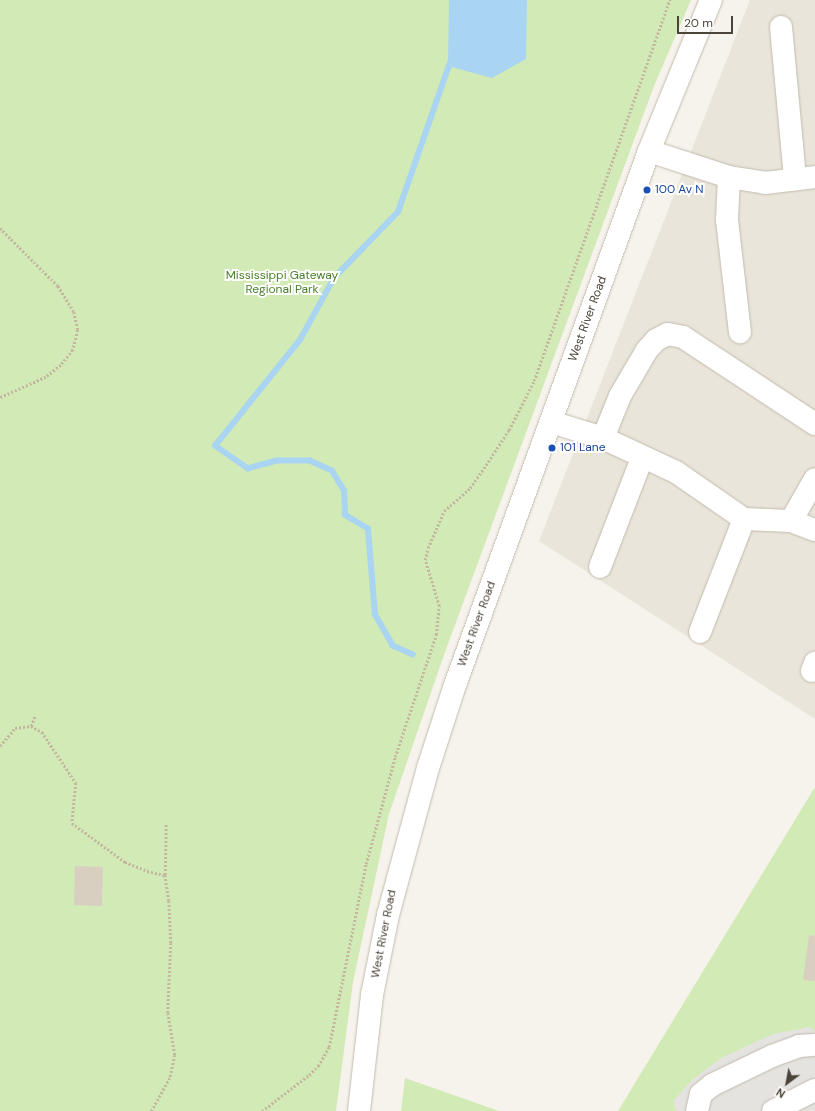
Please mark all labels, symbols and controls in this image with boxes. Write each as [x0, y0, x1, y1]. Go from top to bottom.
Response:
scale bar [679, 8, 735, 34]
text: 20 m [684, 15, 713, 31]
place label: 100 Av N [655, 183, 704, 197]
marker: 100 Av N [642, 185, 652, 195]
park label: Mississippi Gateway Regional Park [226, 269, 338, 297]
street label: West River Road [566, 274, 610, 364]
place label: 101 Lane [560, 441, 605, 455]
marker: 101 Lane [547, 443, 557, 453]
street label: West River Road [455, 579, 499, 669]
street label: West River Road [368, 889, 400, 979]
north arrow [767, 1063, 807, 1103]
text: N [774, 1085, 788, 1101]

